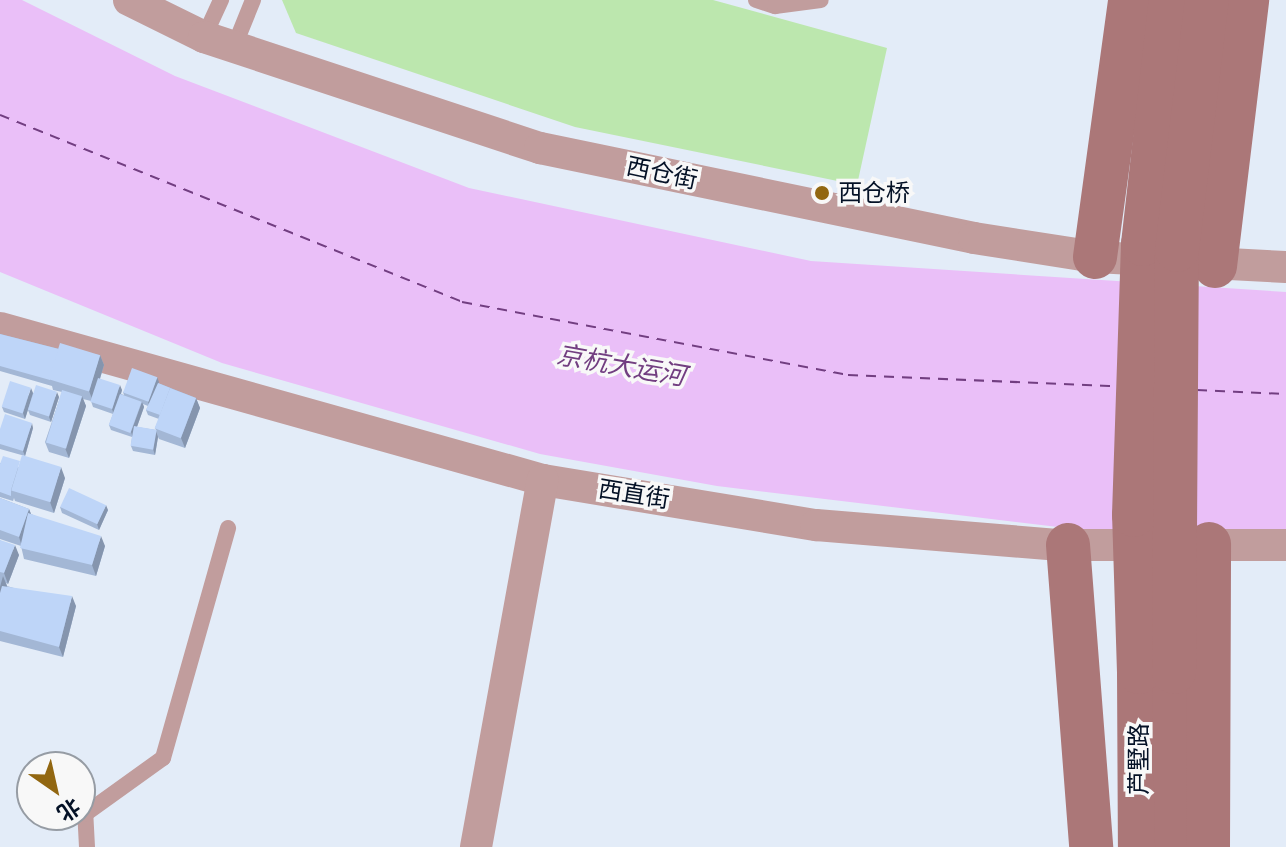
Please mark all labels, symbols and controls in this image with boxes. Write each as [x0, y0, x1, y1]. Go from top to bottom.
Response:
street label: 西仓街 [624, 151, 700, 195]
place label: 西仓桥 [838, 179, 910, 207]
marker: 西仓桥 [813, 184, 831, 202]
water label: 京杭大运河 [554, 339, 688, 393]
street label: 西直街 [596, 474, 672, 514]
street label: 芦墅路 [1125, 723, 1153, 795]
north arrow [16, 751, 96, 831]
text: 北 [51, 791, 86, 829]

